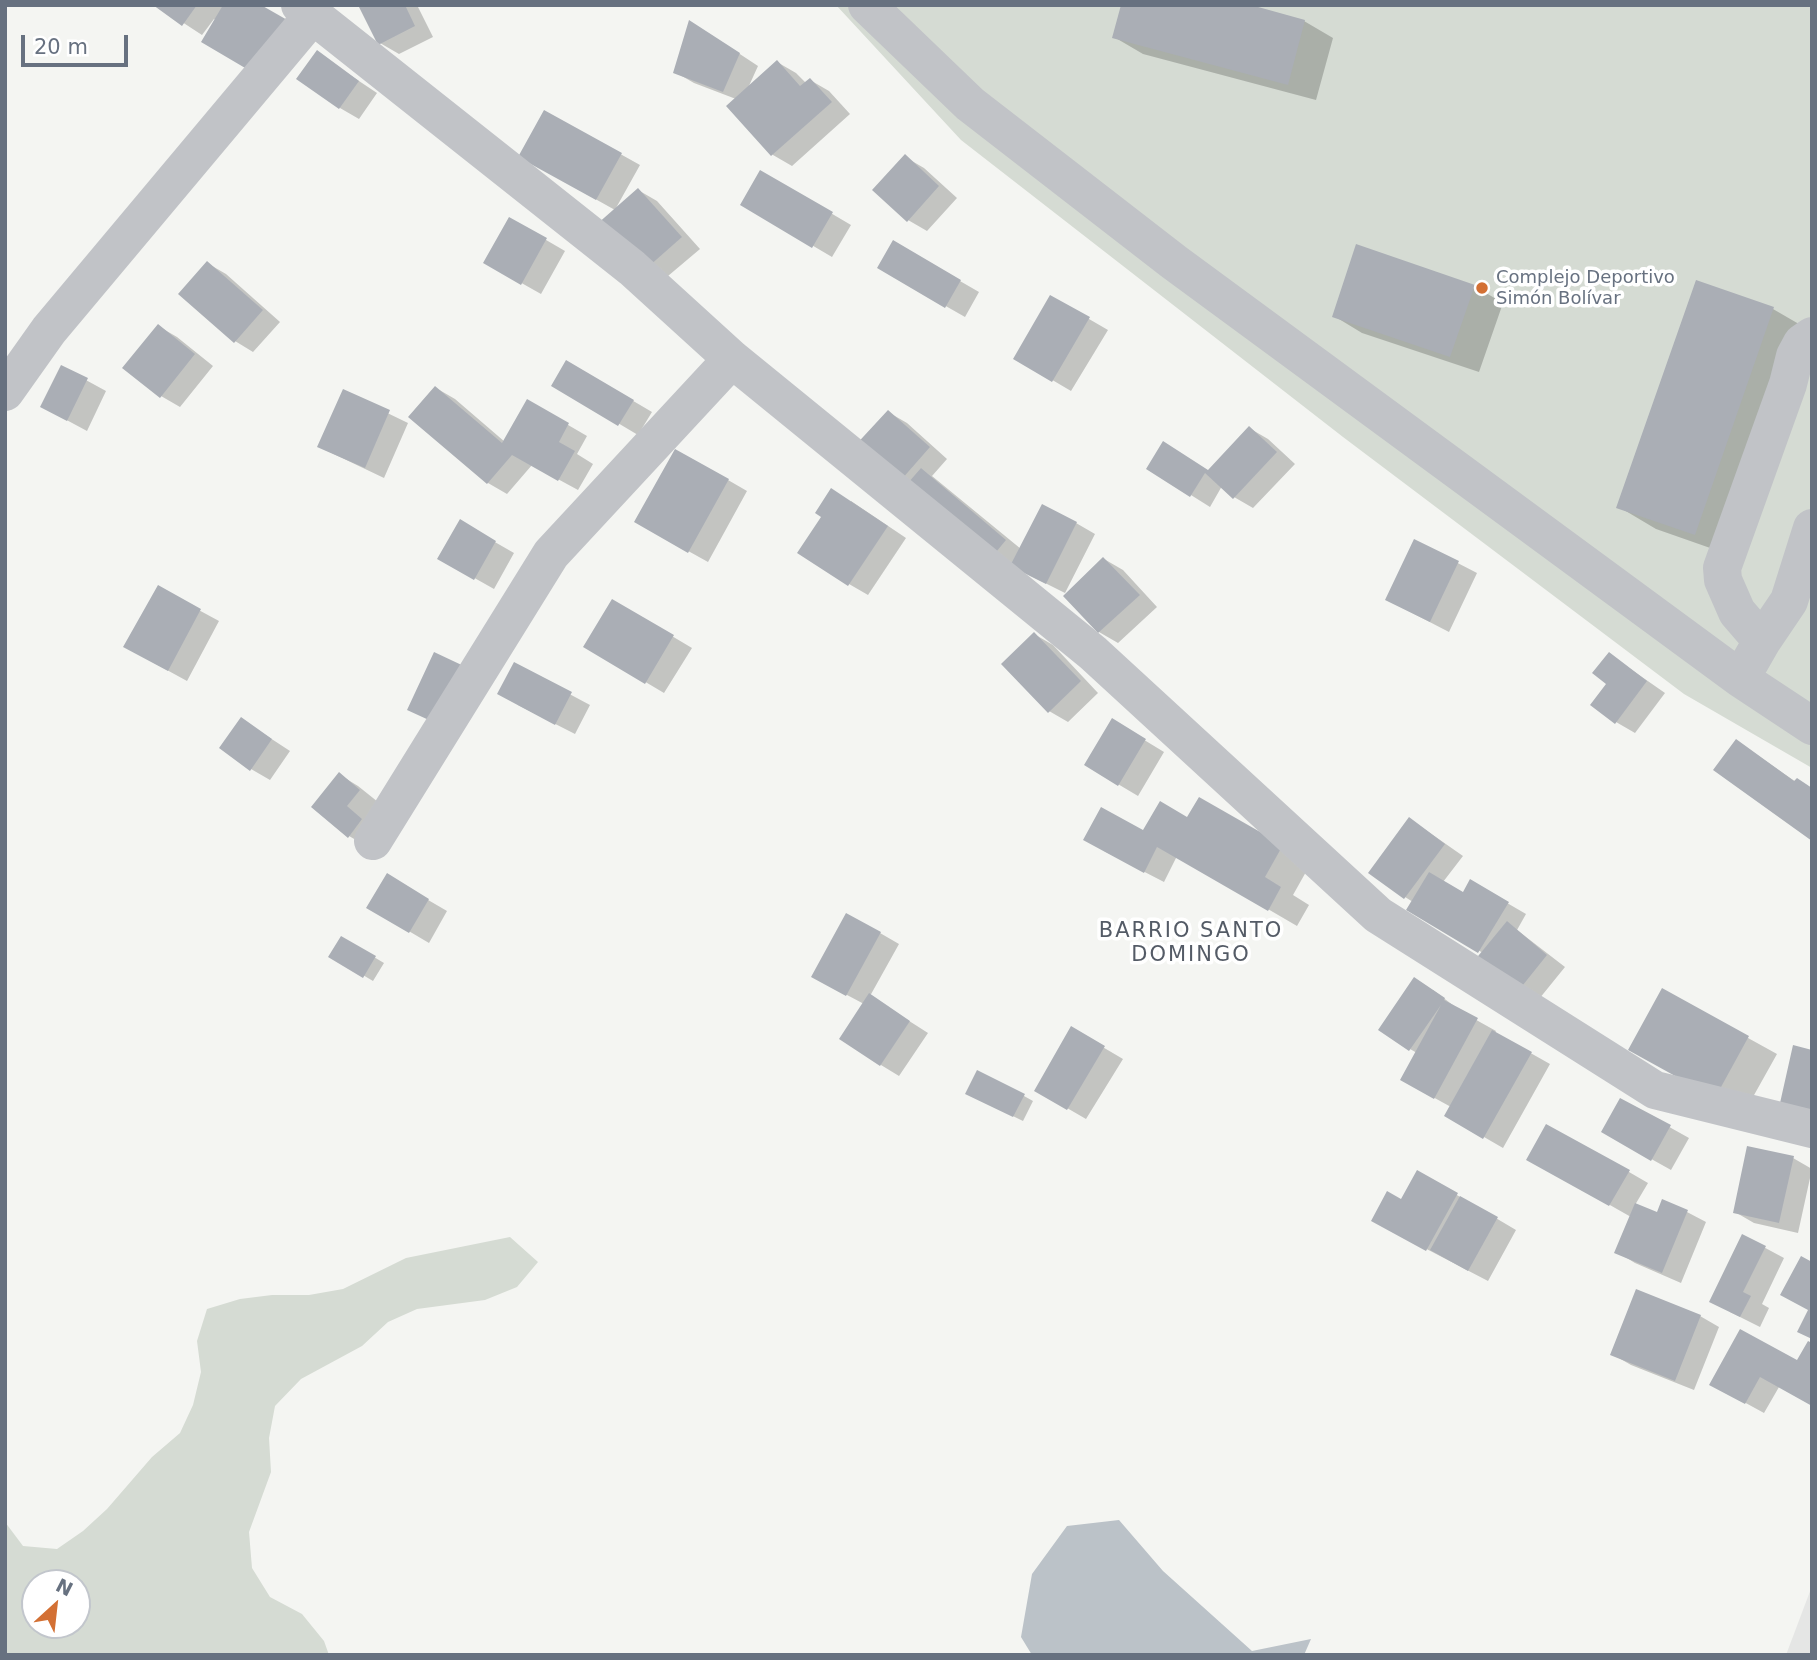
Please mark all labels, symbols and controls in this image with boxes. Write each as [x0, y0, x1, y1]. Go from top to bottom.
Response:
scale bar [24, 21, 131, 65]
text: 20 m [34, 35, 88, 59]
place label: Complejo Deportivo Simón Bolívar [1496, 267, 1675, 310]
marker: Complejo Deportivo Simón Bolívar [1474, 280, 1490, 296]
district label: BARRIO SANTO DOMINGO [1100, 919, 1282, 969]
north arrow [21, 1569, 91, 1639]
text: N [53, 1574, 77, 1600]

